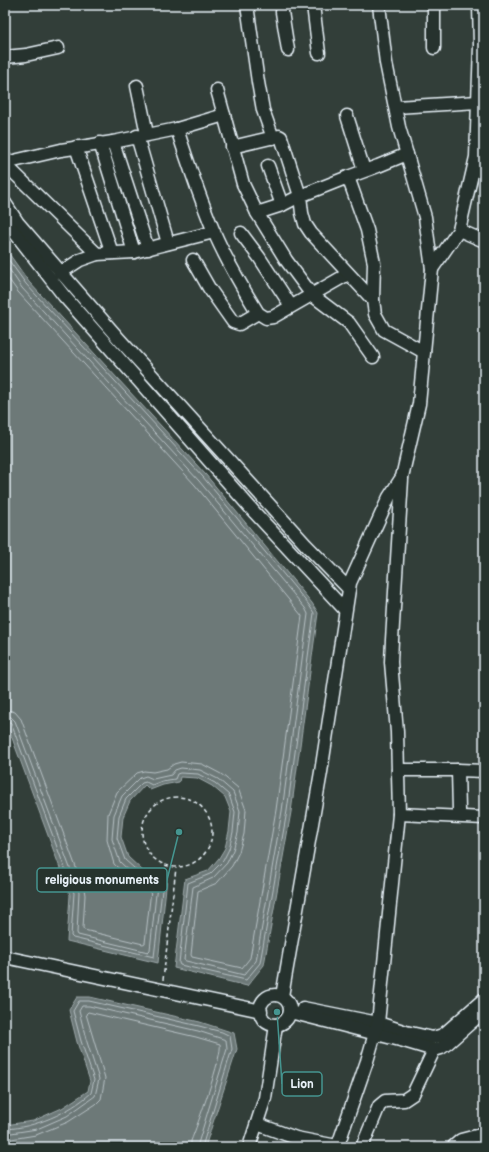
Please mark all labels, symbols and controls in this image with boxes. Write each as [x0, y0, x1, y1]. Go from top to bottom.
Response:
callout: religious monuments [37, 868, 167, 892]
text: religious monuments [45, 873, 159, 888]
callout: Lion [282, 1072, 322, 1096]
text: Lion [290, 1077, 314, 1092]

